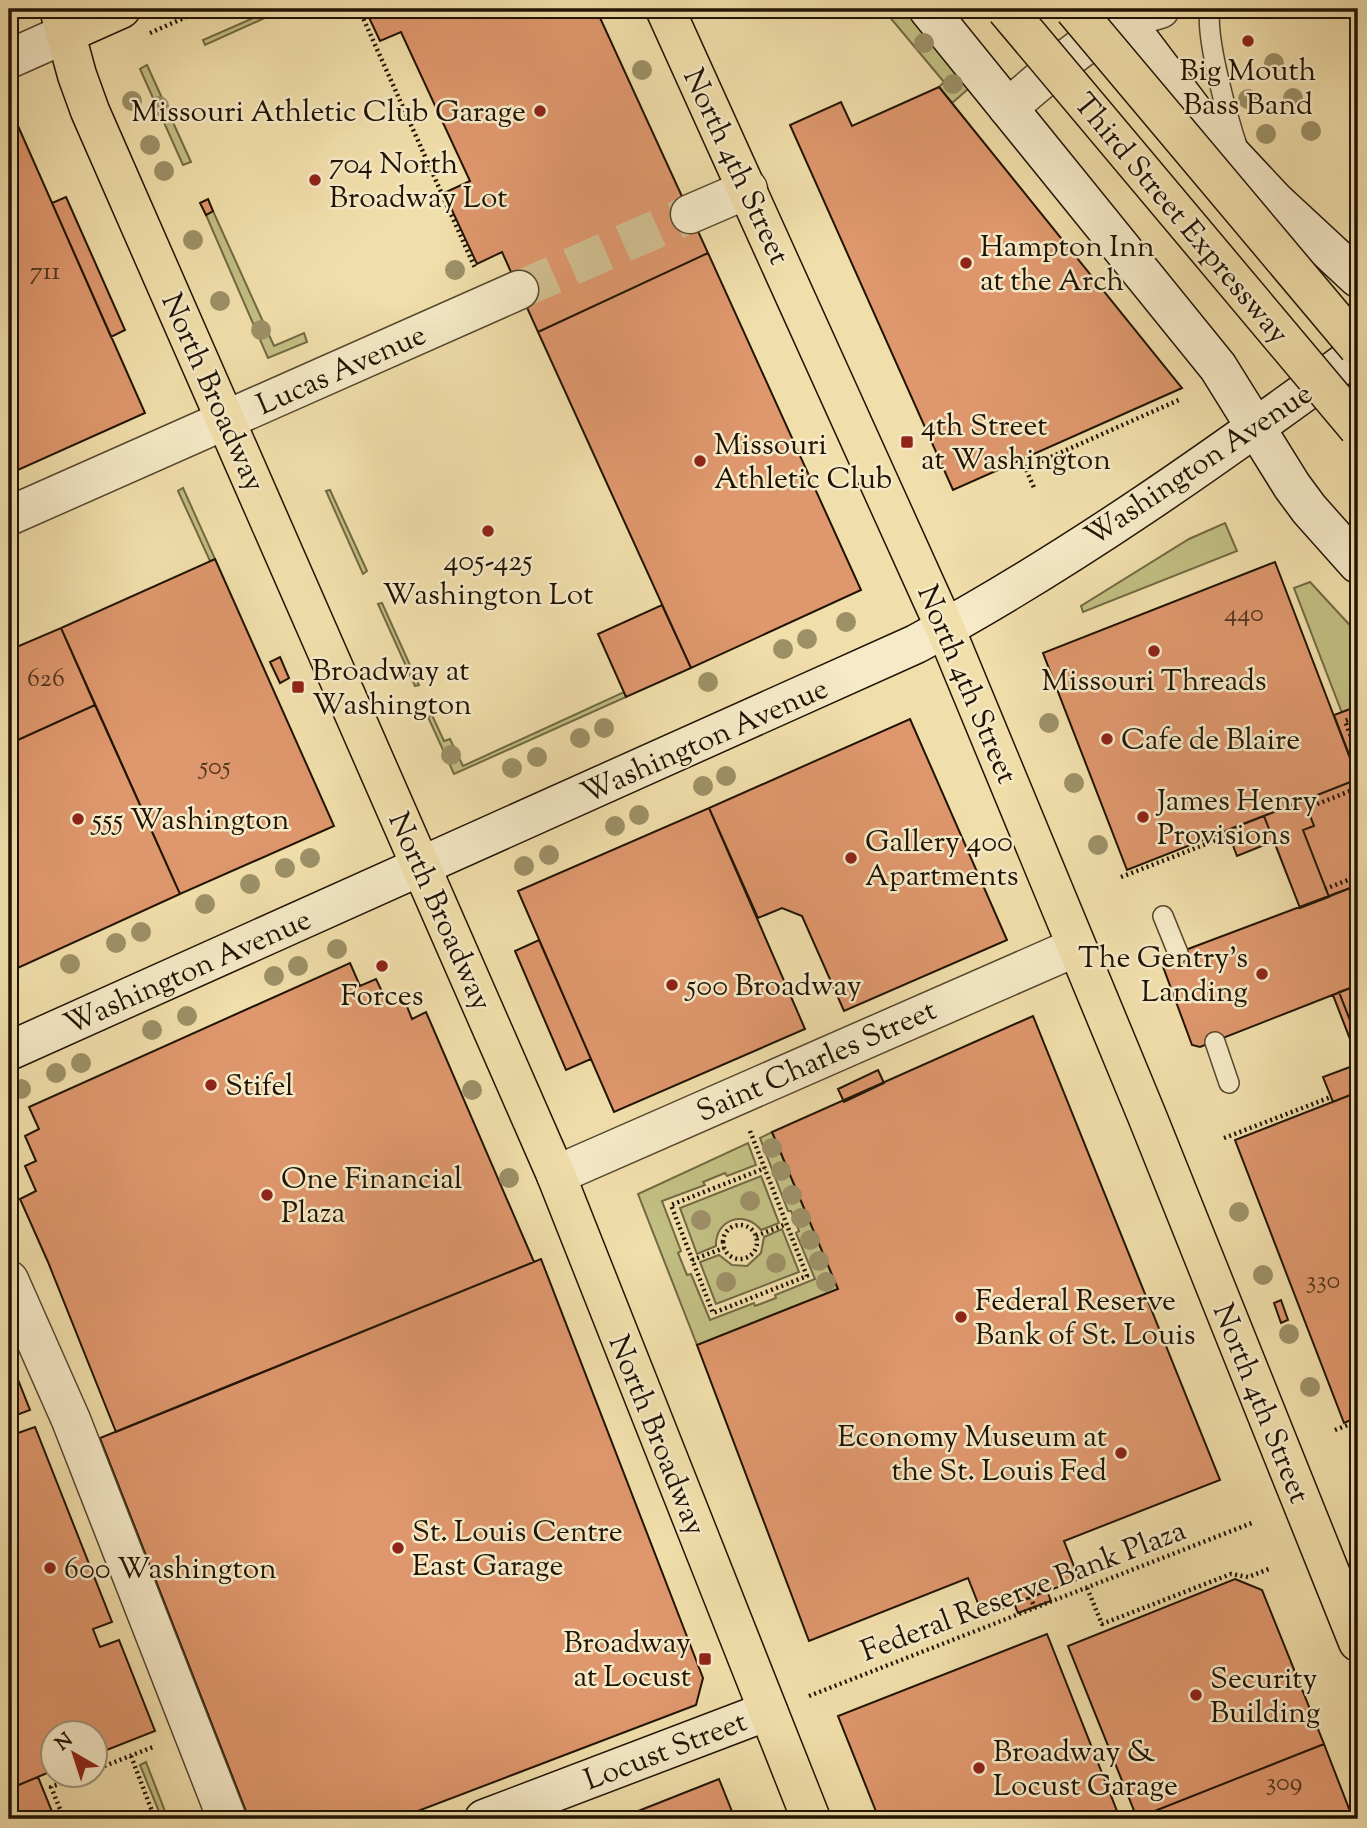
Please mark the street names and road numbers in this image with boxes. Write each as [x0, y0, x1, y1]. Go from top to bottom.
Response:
street label: North 4th Street [670, 62, 799, 272]
street label: Third Street Expressway [1062, 85, 1298, 355]
street label: North Broadway [149, 287, 275, 499]
street label: Lucas Avenue [251, 315, 434, 428]
street label: Washington Avenue [1077, 374, 1322, 558]
street label: North 4th Street [904, 579, 1027, 791]
street label: Washington Avenue [575, 668, 835, 816]
street label: North Broadway [376, 806, 502, 1018]
street label: Washington Avenue [58, 899, 318, 1047]
street label: Saint Charles Street [690, 990, 944, 1134]
street label: North 4th Street [1200, 1298, 1319, 1510]
street label: North Broadway [596, 1329, 716, 1543]
street label: Federal Reserve Bank Plaza [855, 1510, 1193, 1674]
street label: Locust Street [578, 1702, 754, 1803]

